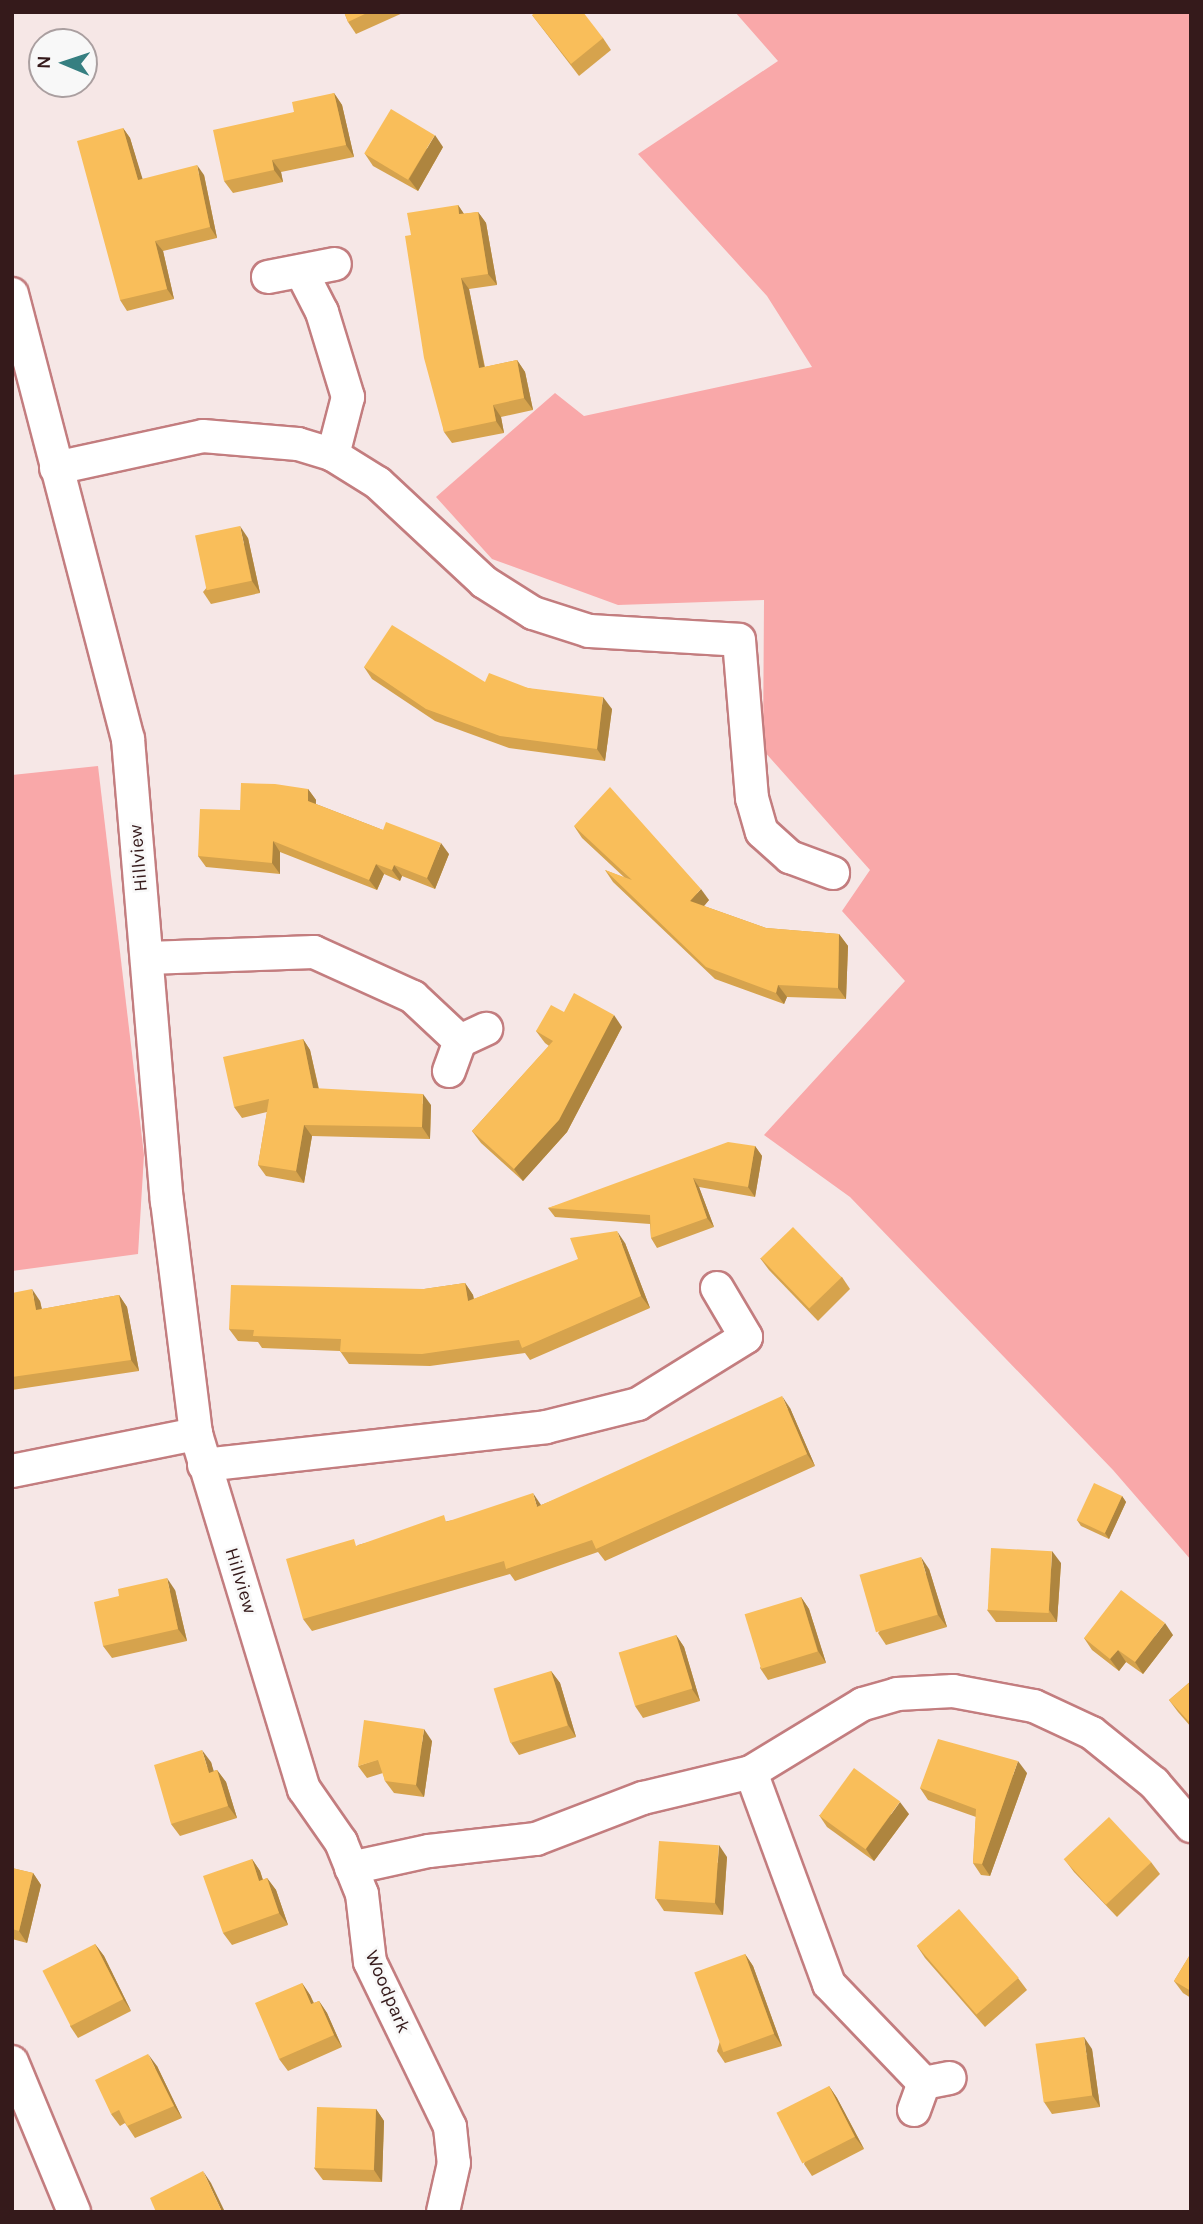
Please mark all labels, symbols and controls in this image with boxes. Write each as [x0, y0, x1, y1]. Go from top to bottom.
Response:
north arrow [28, 28, 98, 98]
text: N [33, 55, 55, 70]
street label: Hillview [125, 823, 153, 893]
street label: Hillview [219, 1545, 261, 1617]
street label: Woodpark [359, 1947, 415, 2037]

